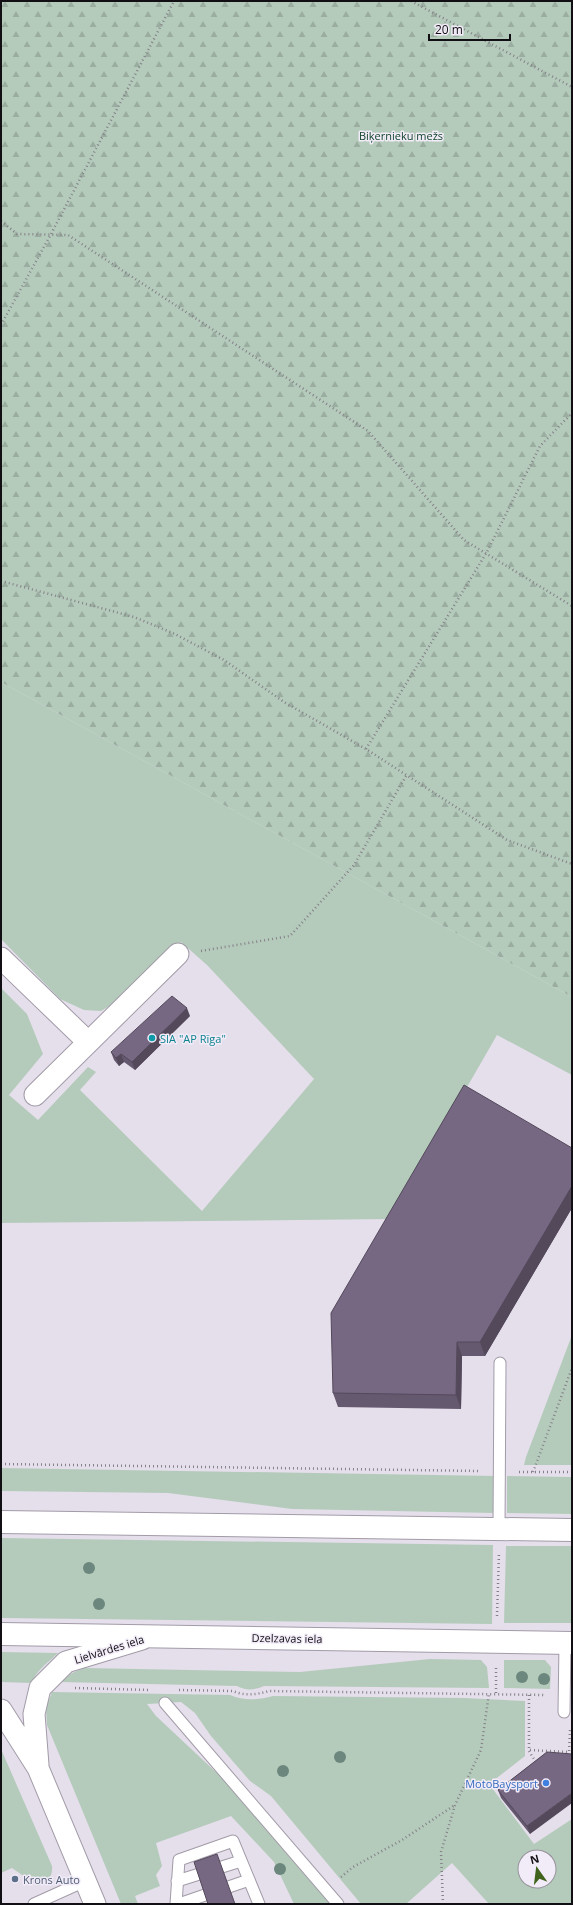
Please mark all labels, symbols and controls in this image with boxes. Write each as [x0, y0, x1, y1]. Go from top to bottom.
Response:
scale bar [429, 16, 510, 42]
text: 20 m [435, 21, 463, 38]
park label: Biķernieku mežs [359, 128, 443, 143]
place label: SIA "AP Rīga" [160, 1031, 226, 1046]
marker: SIA "AP Rīga" [147, 1033, 157, 1043]
street label: Dzelzavas iela [251, 1630, 323, 1646]
street label: Lielvārdes iela [72, 1631, 146, 1667]
place label: MotoBaysport [465, 1776, 538, 1791]
marker: MotoBaysport [541, 1778, 551, 1788]
north arrow [517, 1849, 557, 1889]
text: N [528, 1850, 541, 1867]
place label: Krons Auto [23, 1872, 80, 1887]
marker: Krons Auto [10, 1874, 20, 1884]

